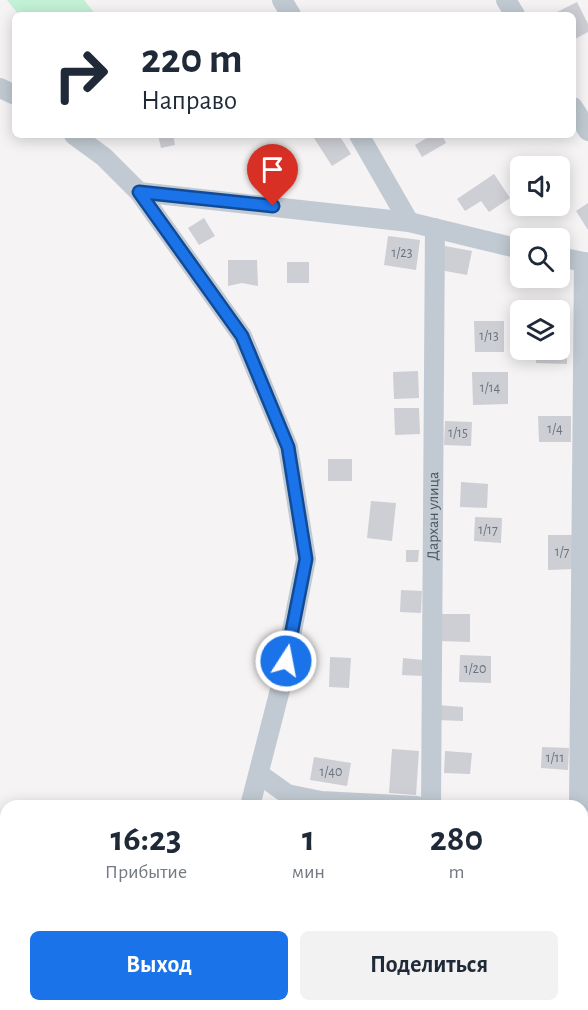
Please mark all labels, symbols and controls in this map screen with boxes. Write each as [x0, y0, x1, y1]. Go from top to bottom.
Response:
icon: right [42, 36, 120, 114]
text: 220 m [141, 38, 243, 80]
text: Направо [141, 87, 237, 114]
pin [247, 144, 298, 206]
icon: arrive [256, 153, 289, 186]
map controls [510, 156, 570, 360]
button: sound [510, 156, 570, 216]
button: search [510, 228, 570, 288]
house number: 1/23 [392, 246, 413, 260]
button: layers [510, 300, 570, 360]
house number: 1/13 [479, 329, 499, 343]
house number: 1/14 [480, 381, 500, 395]
house number: 1/4 [547, 422, 563, 436]
house number: 1/15 [448, 426, 468, 440]
street label: Дархан улица [425, 472, 442, 560]
house number: 1/17 [478, 523, 498, 537]
house number: 1/7 [555, 545, 569, 559]
position arrow [254, 629, 318, 693]
house number: 1/20 [464, 662, 486, 676]
house number: 1/11 [546, 751, 564, 765]
house number: 1/40 [320, 765, 342, 779]
text: 16:23 [110, 821, 181, 857]
text: 1 [302, 821, 315, 857]
text: 280 [430, 821, 483, 857]
text: Прибытие [105, 862, 187, 882]
text: мин [292, 862, 325, 882]
text: m [449, 862, 465, 882]
button: Выход [30, 931, 288, 1000]
button: Поделиться [300, 931, 558, 1000]

